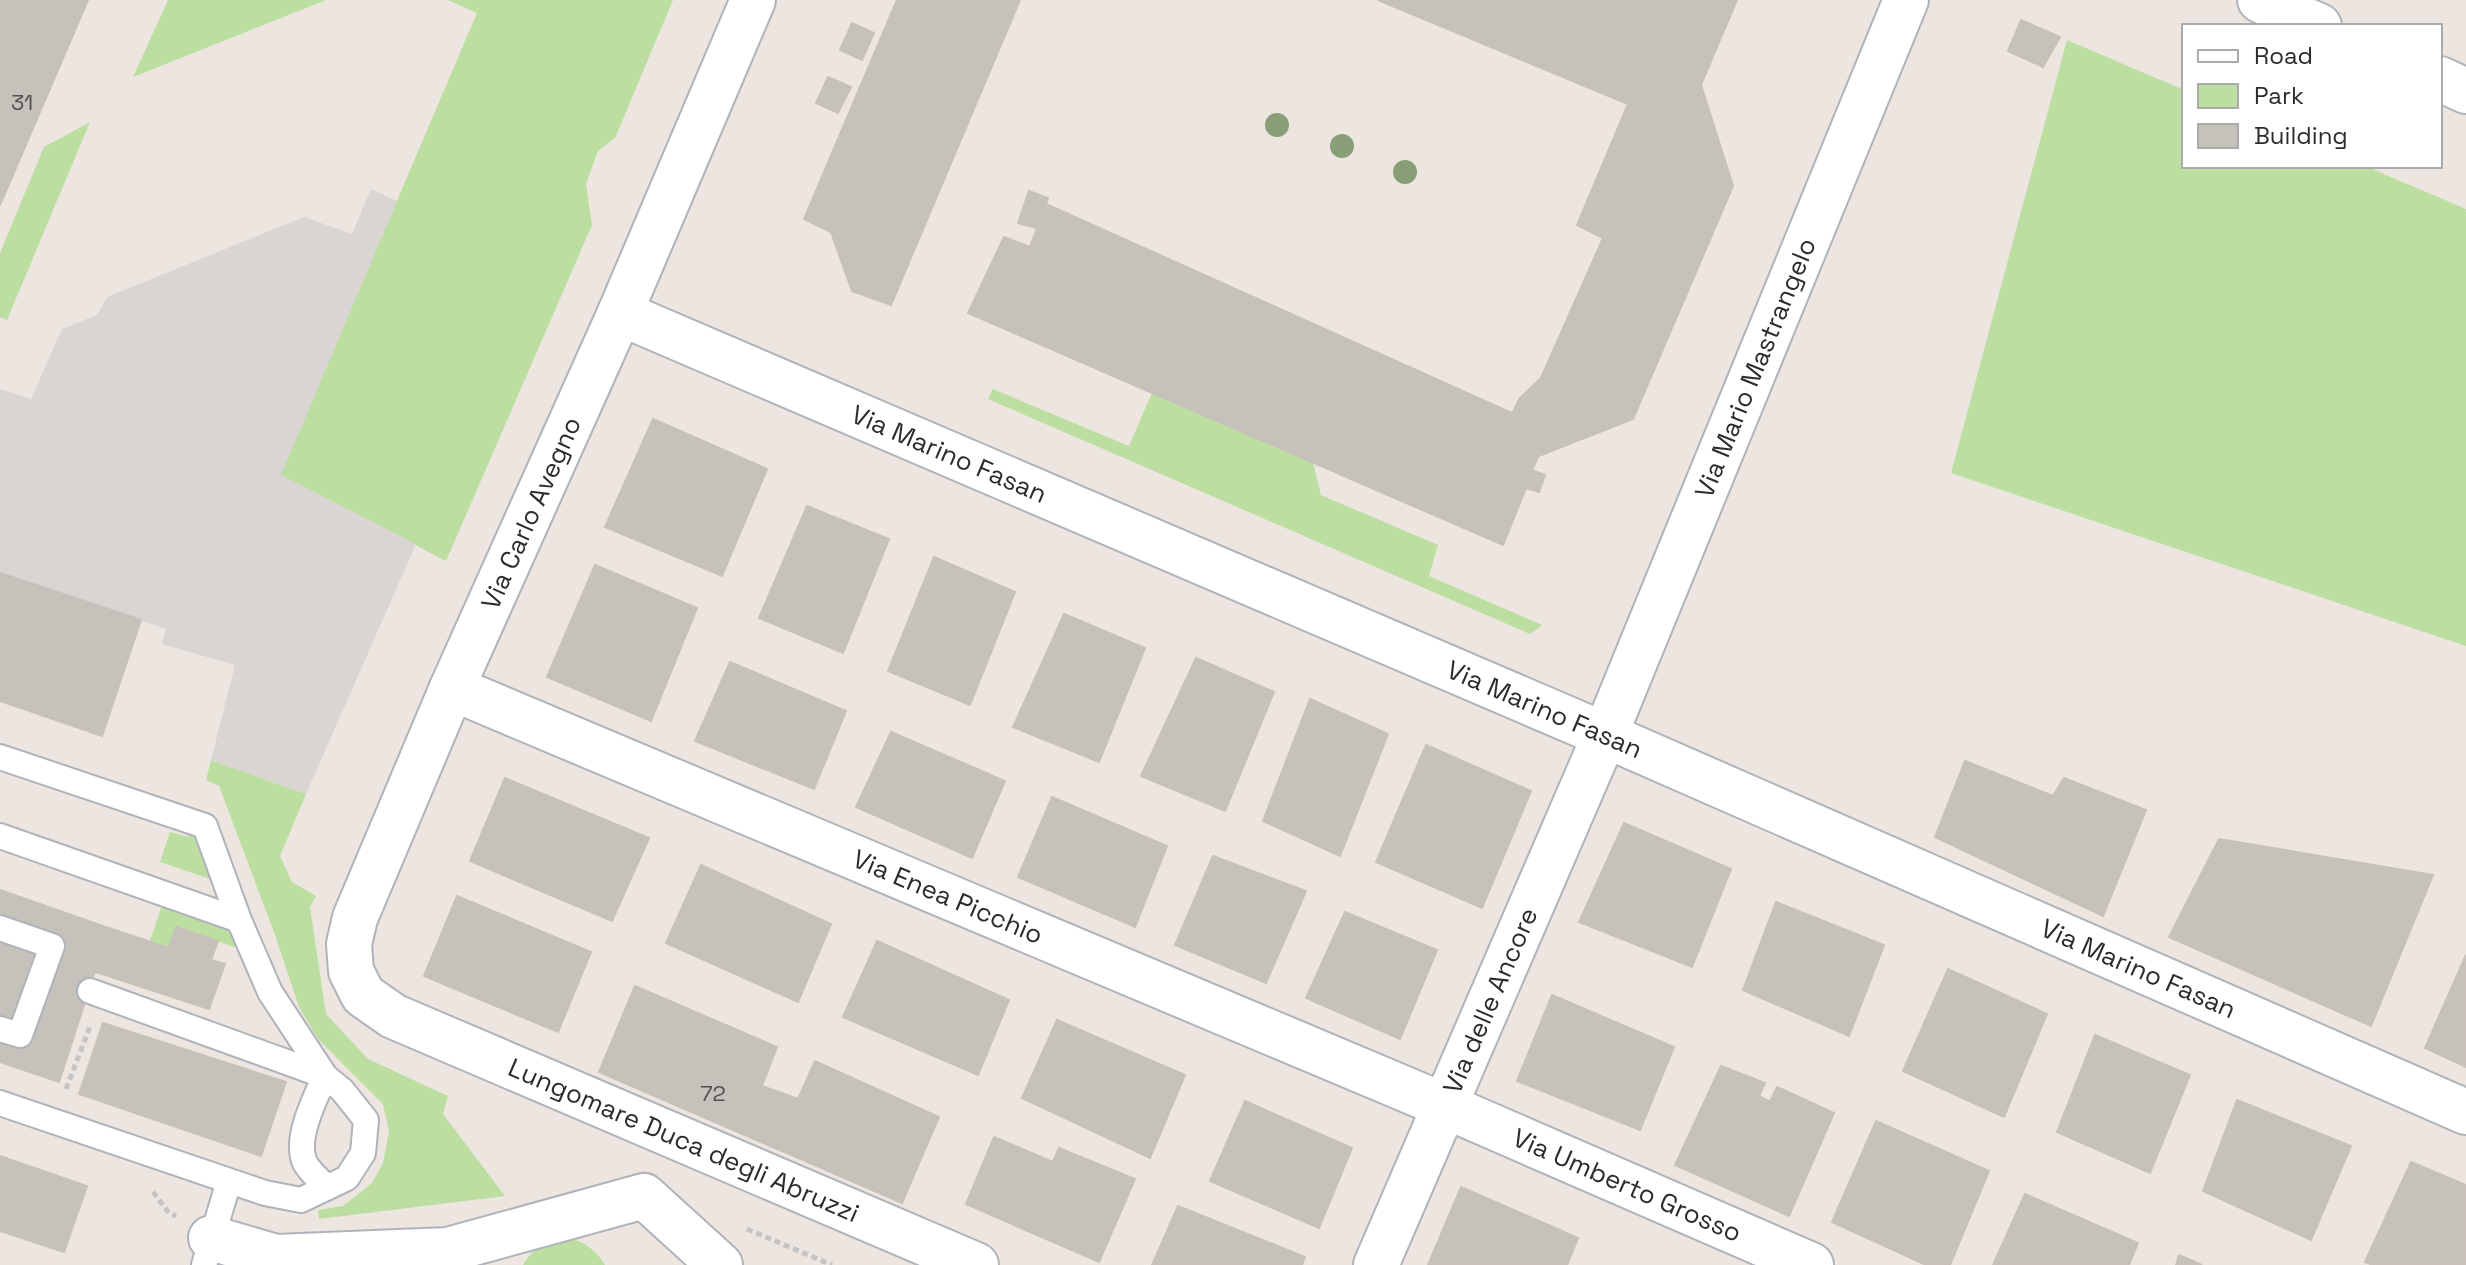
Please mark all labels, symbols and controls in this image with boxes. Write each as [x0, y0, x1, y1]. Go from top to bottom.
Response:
legend [2182, 24, 2442, 168]
text: Road [2254, 40, 2313, 71]
text: Park [2254, 80, 2304, 111]
house number: 31 [11, 88, 33, 116]
text: Building [2254, 120, 2348, 151]
street label: Via Mario Mastrangelo [1687, 233, 1824, 503]
street label: Via Marino Fasan [846, 397, 1052, 511]
street label: Via Carlo Avegno [473, 411, 589, 615]
street label: Via Marino Fasan [1442, 652, 1648, 766]
street label: Via Enea Picchio [848, 842, 1048, 952]
street label: Via delle Ancore [1435, 902, 1545, 1099]
street label: Via Marino Fasan [2036, 911, 2241, 1026]
street label: Lungomare Duca degli Abruzzi [503, 1050, 864, 1230]
house number: 72 [700, 1079, 726, 1107]
street label: Via Umberto Grosso [1508, 1120, 1747, 1250]

